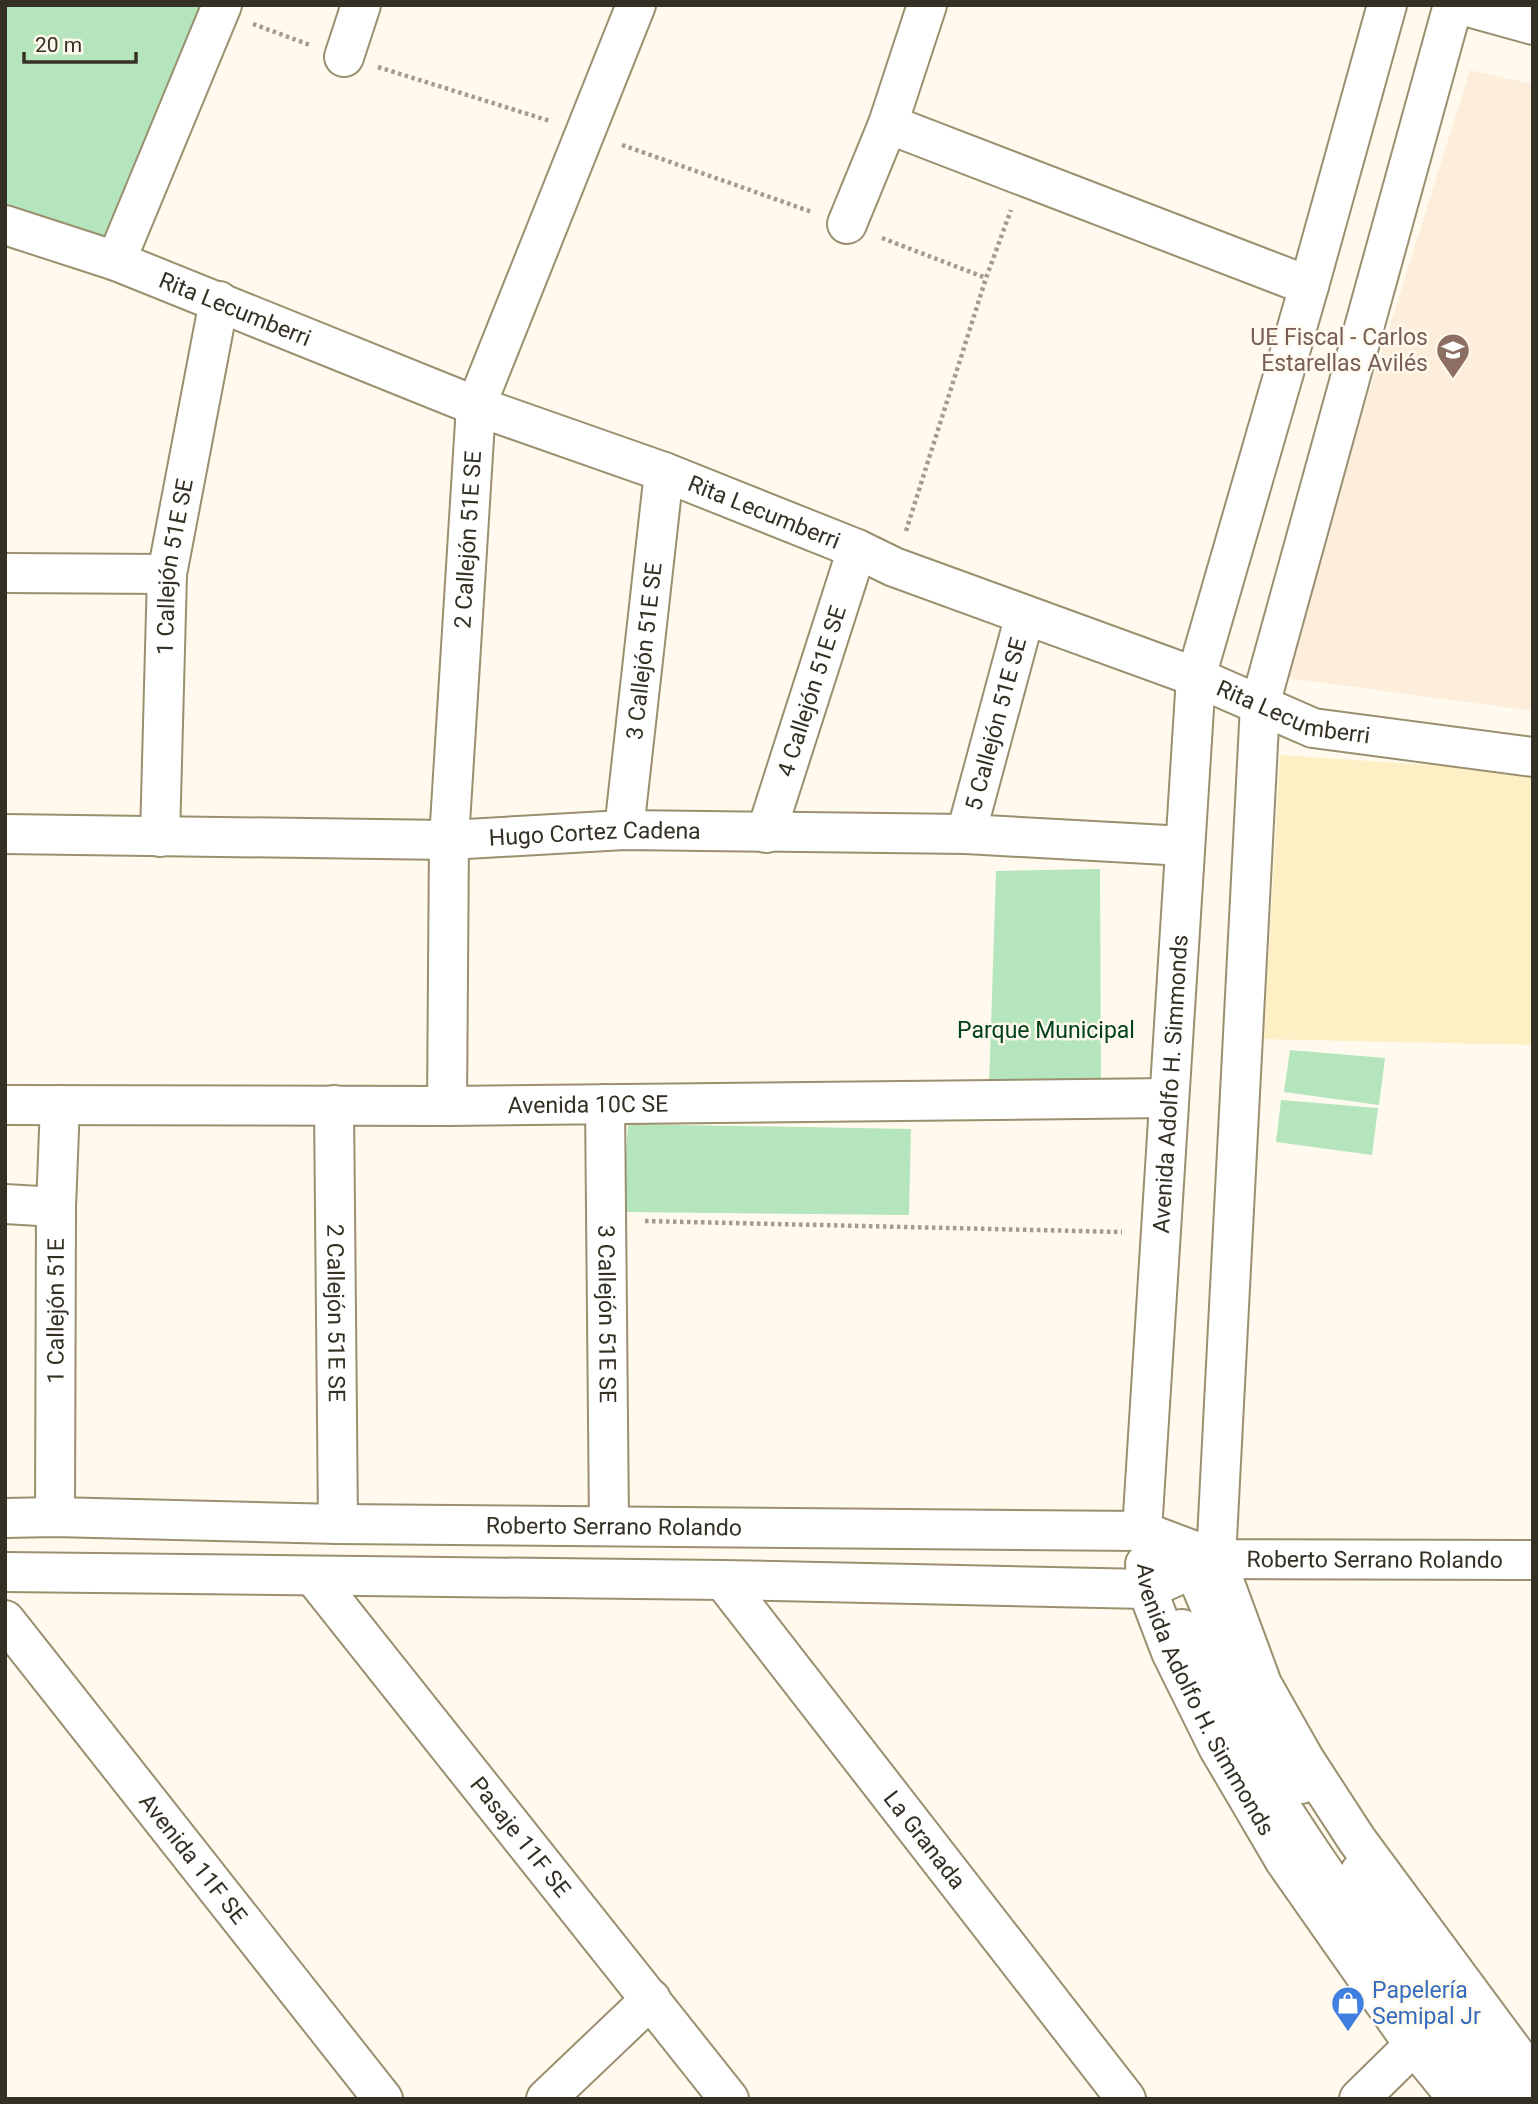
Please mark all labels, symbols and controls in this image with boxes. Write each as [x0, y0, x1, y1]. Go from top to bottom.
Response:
scale bar [24, 21, 136, 65]
text: 20 m [35, 33, 82, 57]
street label: Rita Lecumberri [155, 267, 315, 352]
place label: UE Fiscal - Carlos Estarellas Avilés [1250, 324, 1428, 377]
school or university icon: UE Fiscal - Carlos Estarellas Avilés [1434, 331, 1472, 380]
street label: 2 Callejón 51E SE [449, 450, 487, 629]
street label: Rita Lecumberri [684, 470, 844, 555]
street label: 1 Callejón 51E SE [152, 476, 199, 655]
street label: 3 Callejón 51E SE [621, 561, 668, 741]
street label: 4 Callejón 51E SE [772, 602, 852, 780]
street label: 5 Callejón 51E SE [960, 635, 1032, 814]
street label: Rita Lecumberri [1212, 675, 1372, 749]
street label: Hugo Cortez Cadena [488, 817, 701, 852]
street label: Avenida Adolfo H. Simmonds [1148, 934, 1194, 1234]
park label: Parque Municipal [957, 1017, 1135, 1044]
street label: Avenida 10C SE [508, 1091, 668, 1119]
street label: 2 Callejón 51E SE [321, 1224, 350, 1402]
street label: 3 Callejón 51E SE [592, 1225, 621, 1403]
street label: 1 Callejón 51E [42, 1238, 70, 1384]
street label: Roberto Serrano Rolando [486, 1512, 742, 1542]
street label: Roberto Serrano Rolando [1247, 1546, 1503, 1574]
street label: Avenida Adolfo H. Simmonds [1131, 1562, 1280, 1840]
street label: Pasaje 11F SE [464, 1772, 576, 1903]
street label: La Granada [878, 1786, 971, 1895]
street label: Avenida 11F SE [133, 1788, 253, 1929]
place label: Papelería Semipal Jr [1372, 1977, 1481, 2030]
shop icon: Papelería Semipal Jr [1329, 1984, 1367, 2033]

